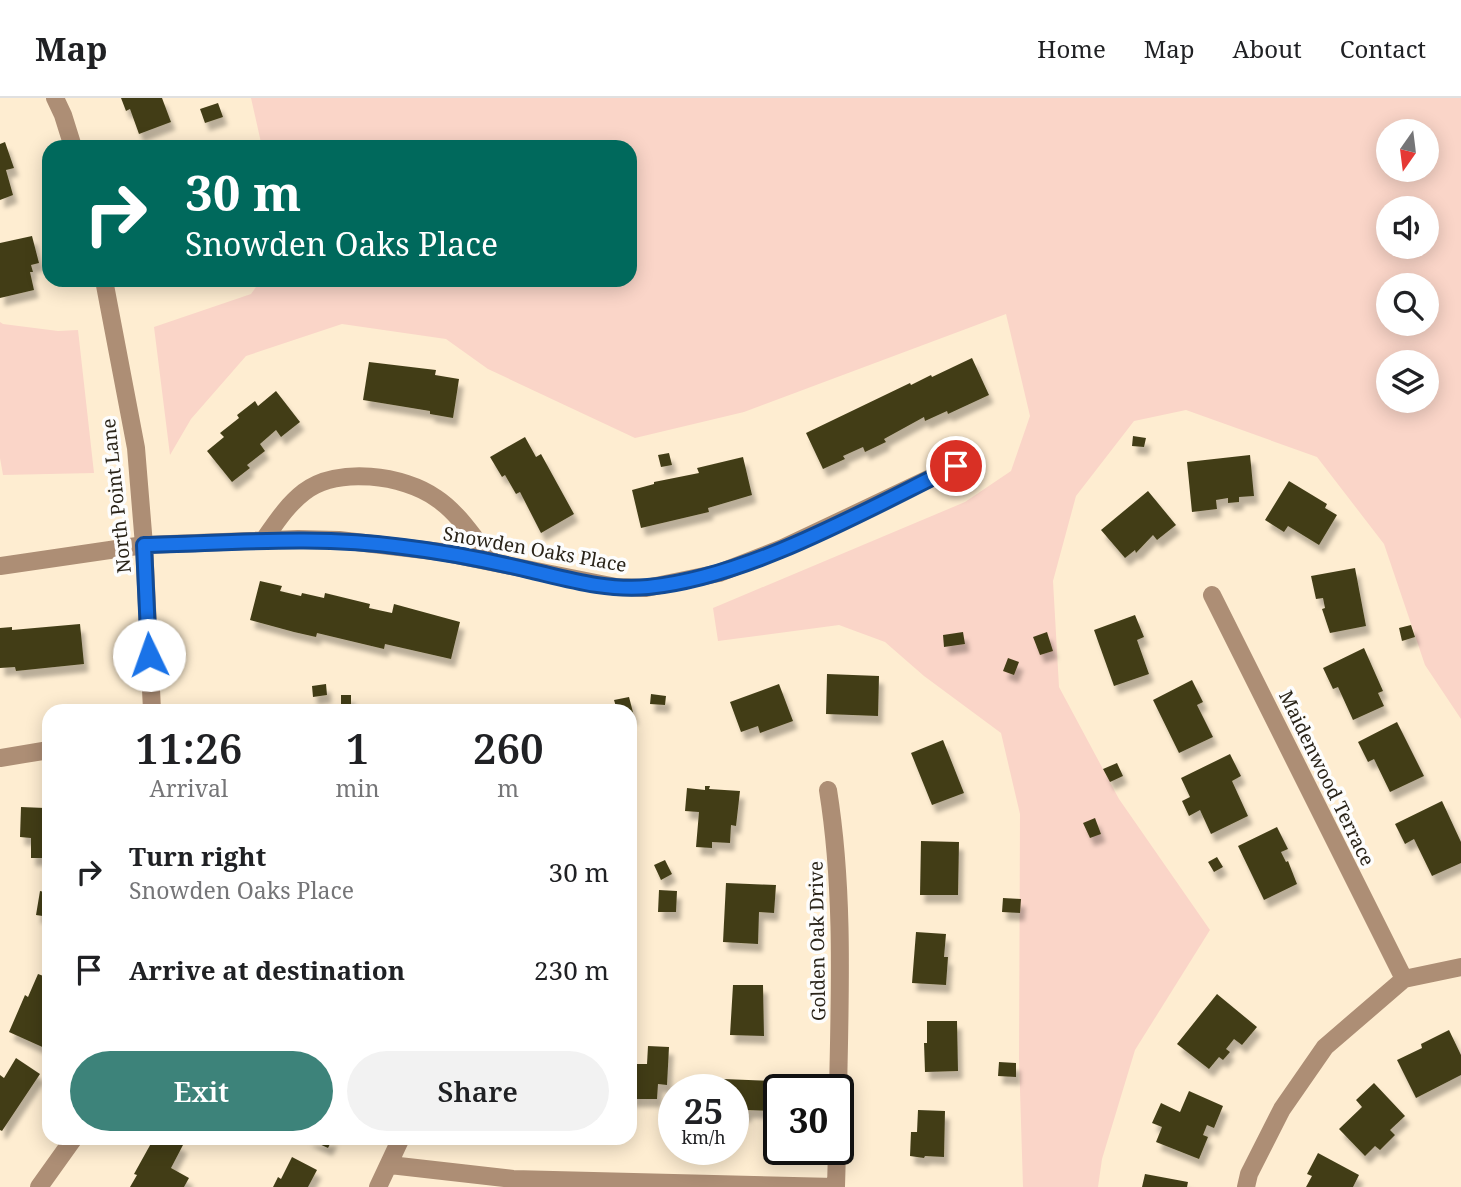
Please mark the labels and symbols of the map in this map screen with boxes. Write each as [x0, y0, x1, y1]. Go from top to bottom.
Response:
north arrow [1376, 119, 1438, 182]
street label: North Point Lane [95, 417, 137, 575]
pin [926, 436, 986, 496]
street label: Snowden Oaks Place [441, 520, 629, 578]
position arrow [112, 618, 186, 692]
street label: Maidenwood Terrace [1273, 686, 1381, 870]
street label: Golden Oak Drive [803, 861, 831, 1021]
speed limit sign: 30 [763, 1074, 854, 1165]

